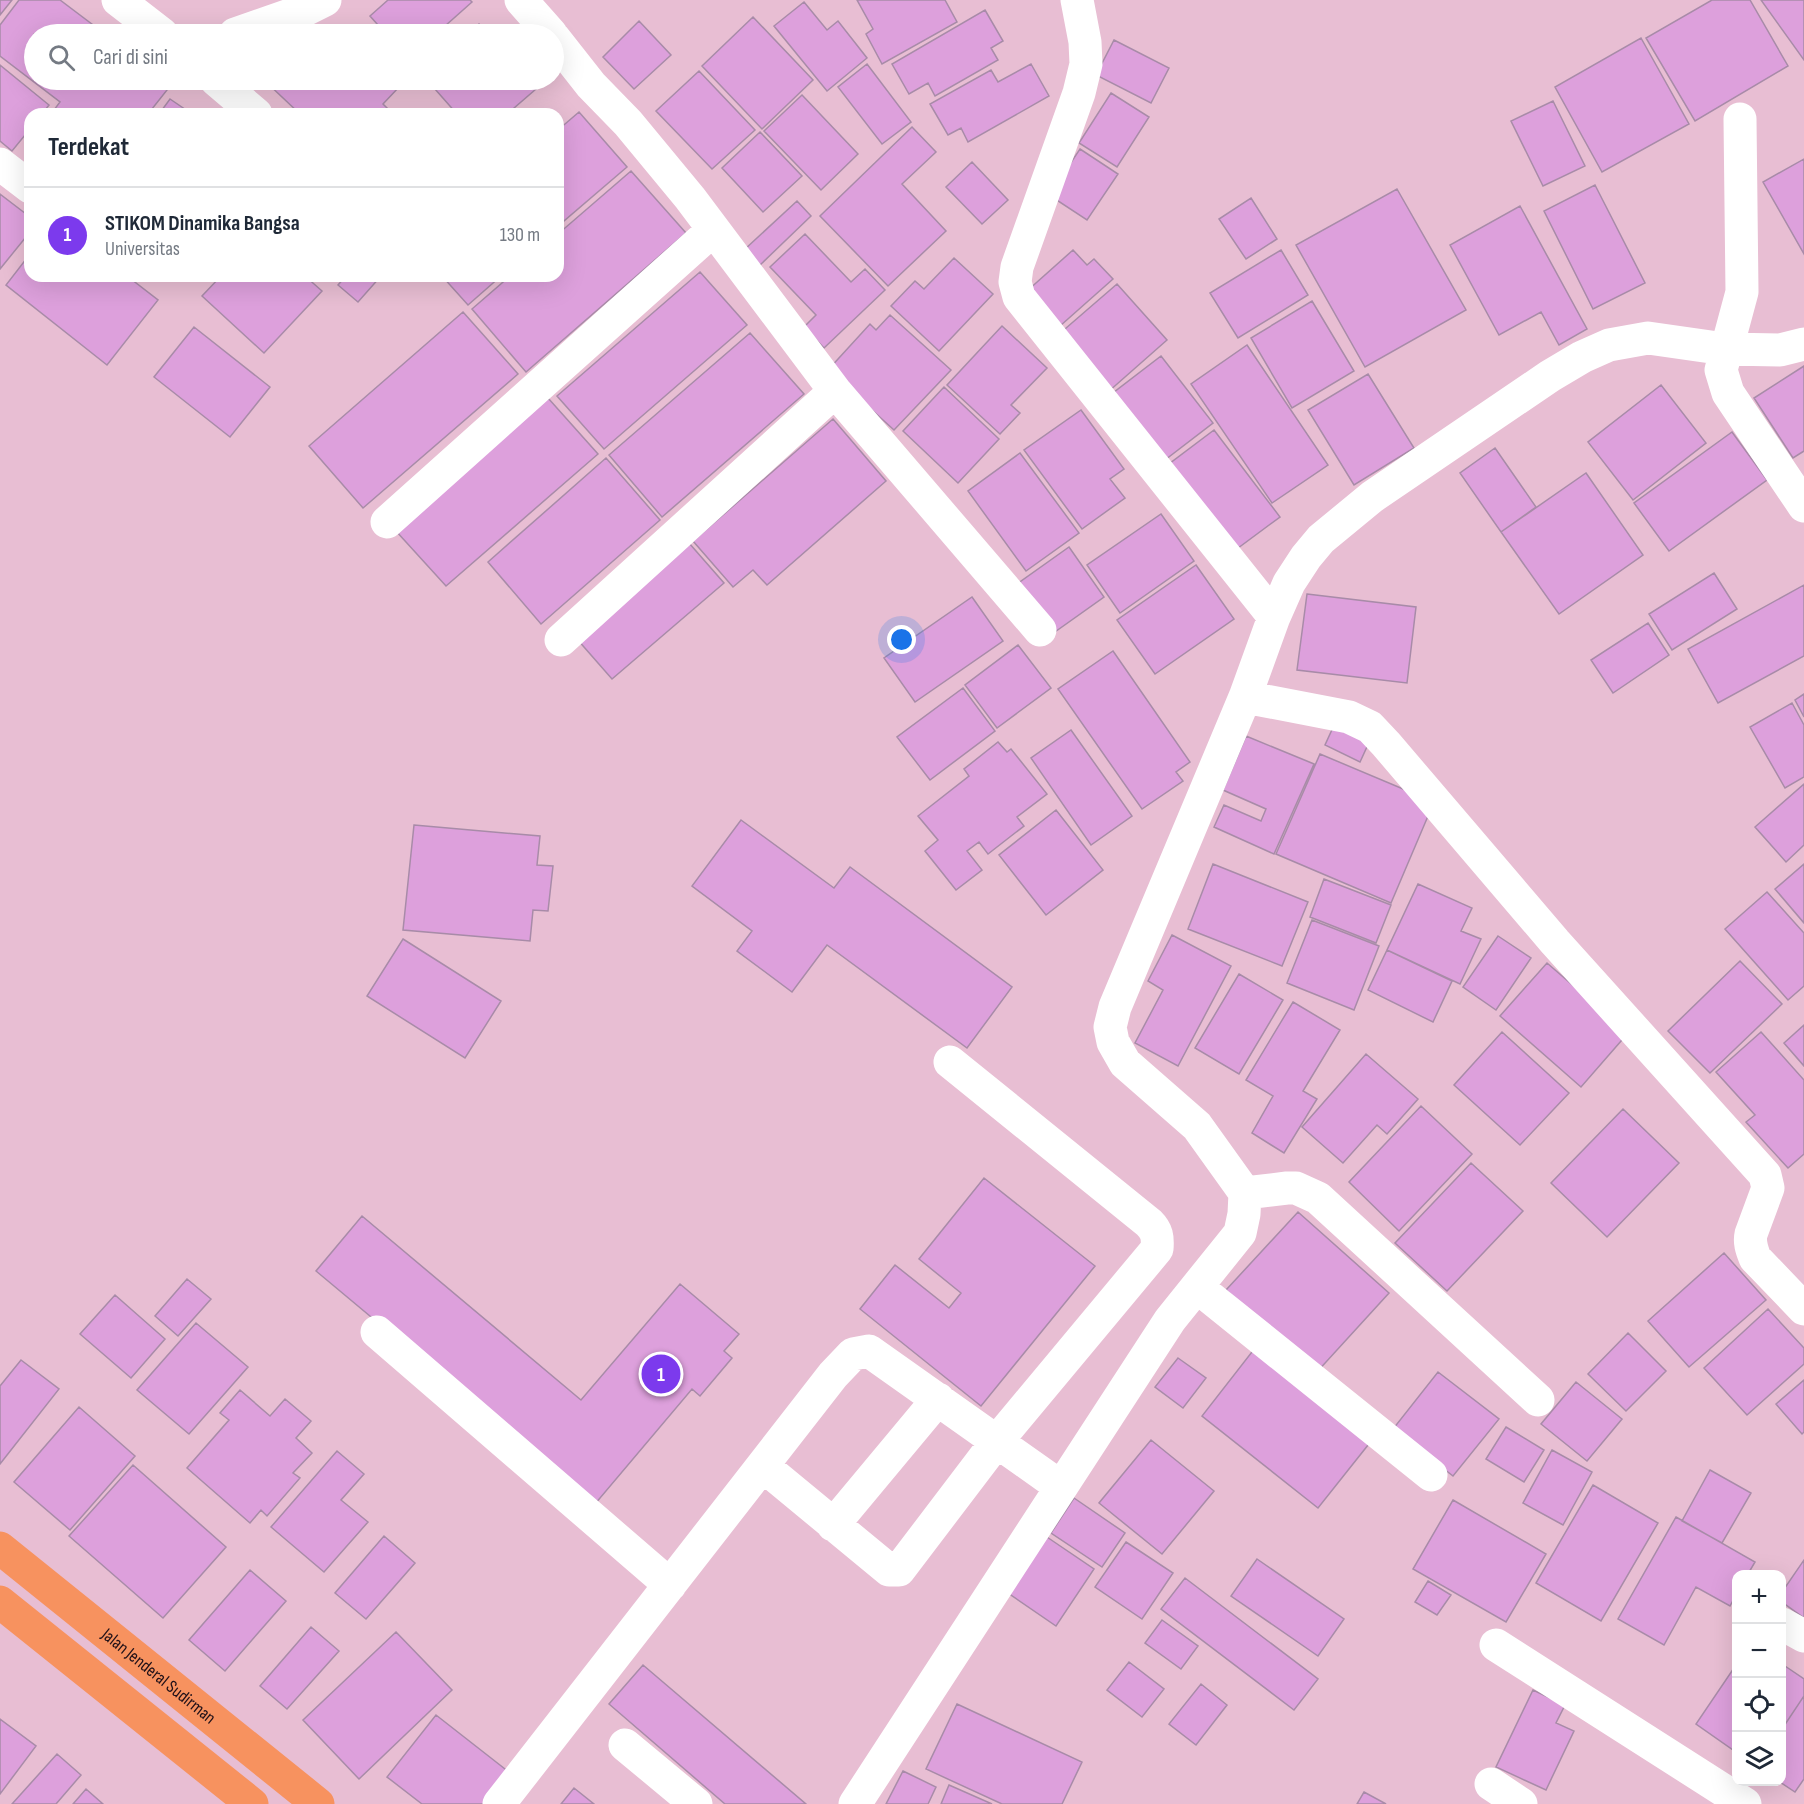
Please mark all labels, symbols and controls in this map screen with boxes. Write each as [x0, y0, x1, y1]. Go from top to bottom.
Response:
search box [24, 24, 564, 90]
icon: search [45, 41, 78, 74]
text: Cari di sini [93, 44, 168, 71]
text: Terdekat [48, 132, 129, 163]
text: STIKOM Dinamika Bangsa [105, 210, 300, 237]
text: 1 [64, 223, 71, 247]
text: 130 m [500, 223, 540, 247]
text: Universitas [105, 237, 180, 261]
your location [887, 625, 916, 654]
pin: 1 [642, 1352, 680, 1396]
map controls [1732, 1570, 1786, 1786]
button: + [1732, 1570, 1786, 1624]
street label: Jalan Jenderal Sudirman [97, 1623, 220, 1728]
button: − [1732, 1624, 1786, 1678]
button: locate [1732, 1678, 1786, 1732]
button: layers [1732, 1732, 1786, 1786]

